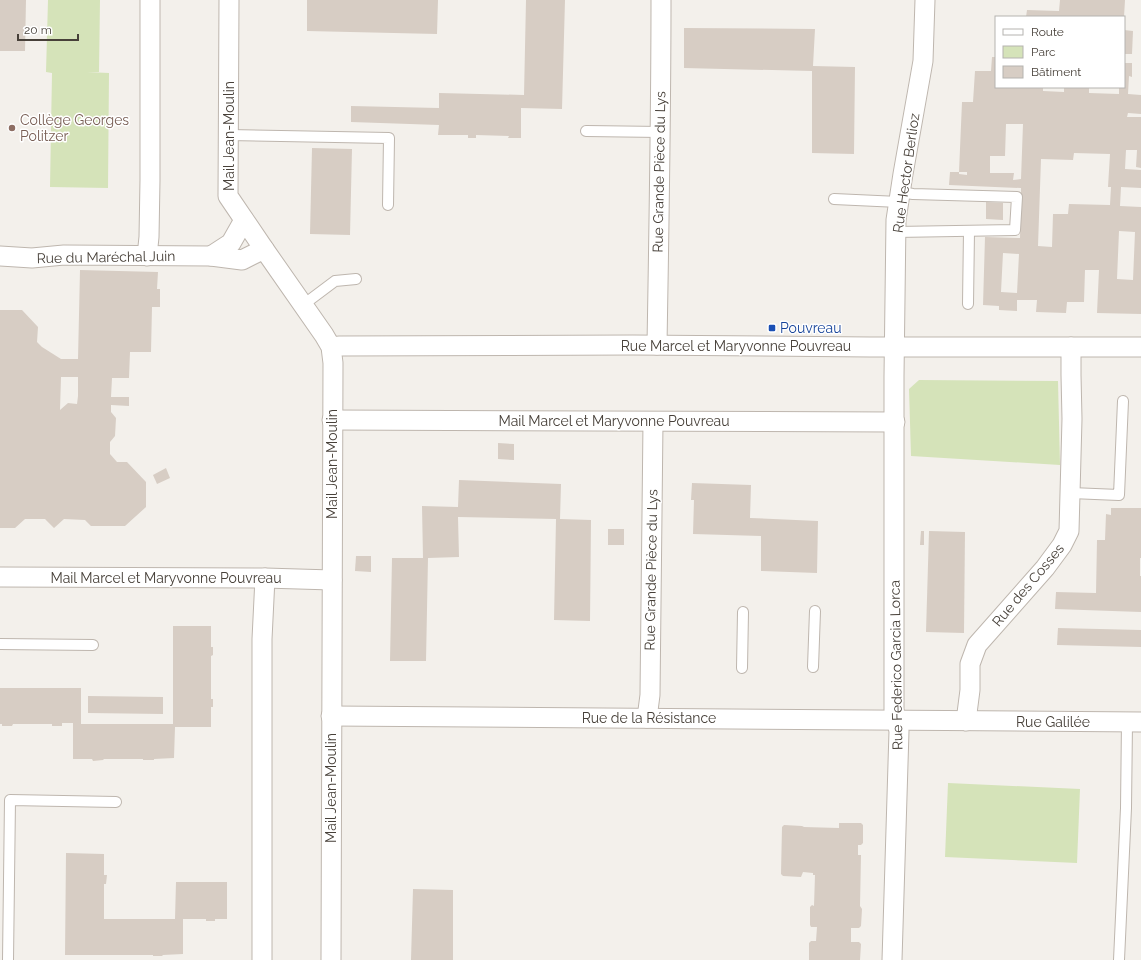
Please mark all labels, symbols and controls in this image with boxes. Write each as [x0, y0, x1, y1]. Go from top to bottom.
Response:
scale bar [18, 16, 78, 42]
legend [995, 16, 1125, 88]
text: 20 m [24, 23, 52, 37]
text: Route [1031, 25, 1064, 39]
text: Parc [1031, 45, 1056, 59]
text: Bâtiment [1031, 65, 1081, 79]
street label: Mail Jean-Moulin [221, 81, 237, 191]
street label: Rue Grande Pièce du Lys [650, 91, 668, 253]
place label: Collège Georges Politzer [20, 112, 129, 144]
street label: Rue Hector Berlioz [890, 112, 922, 234]
marker: Collège Georges Politzer [7, 123, 17, 133]
street label: Rue du Maréchal Juin [37, 248, 175, 266]
place label: Pouvreau [780, 320, 842, 336]
marker: Pouvreau [767, 323, 777, 333]
street label: Rue Marcel et Maryvonne Pouvreau [621, 338, 851, 354]
street label: Mail Jean-Moulin [324, 409, 340, 519]
street label: Mail Marcel et Maryvonne Pouvreau [498, 413, 730, 429]
street label: Rue Grande Pièce du Lys [642, 489, 660, 651]
street label: Rue des Cosses [989, 540, 1067, 630]
street label: Mail Marcel et Maryvonne Pouvreau [50, 570, 282, 586]
street label: Rue Federico Garcia Lorca [887, 580, 905, 750]
street label: Rue de la Résistance [582, 710, 716, 726]
street label: Rue Galilée [1016, 714, 1090, 730]
street label: Mail Jean-Moulin [323, 733, 339, 843]

